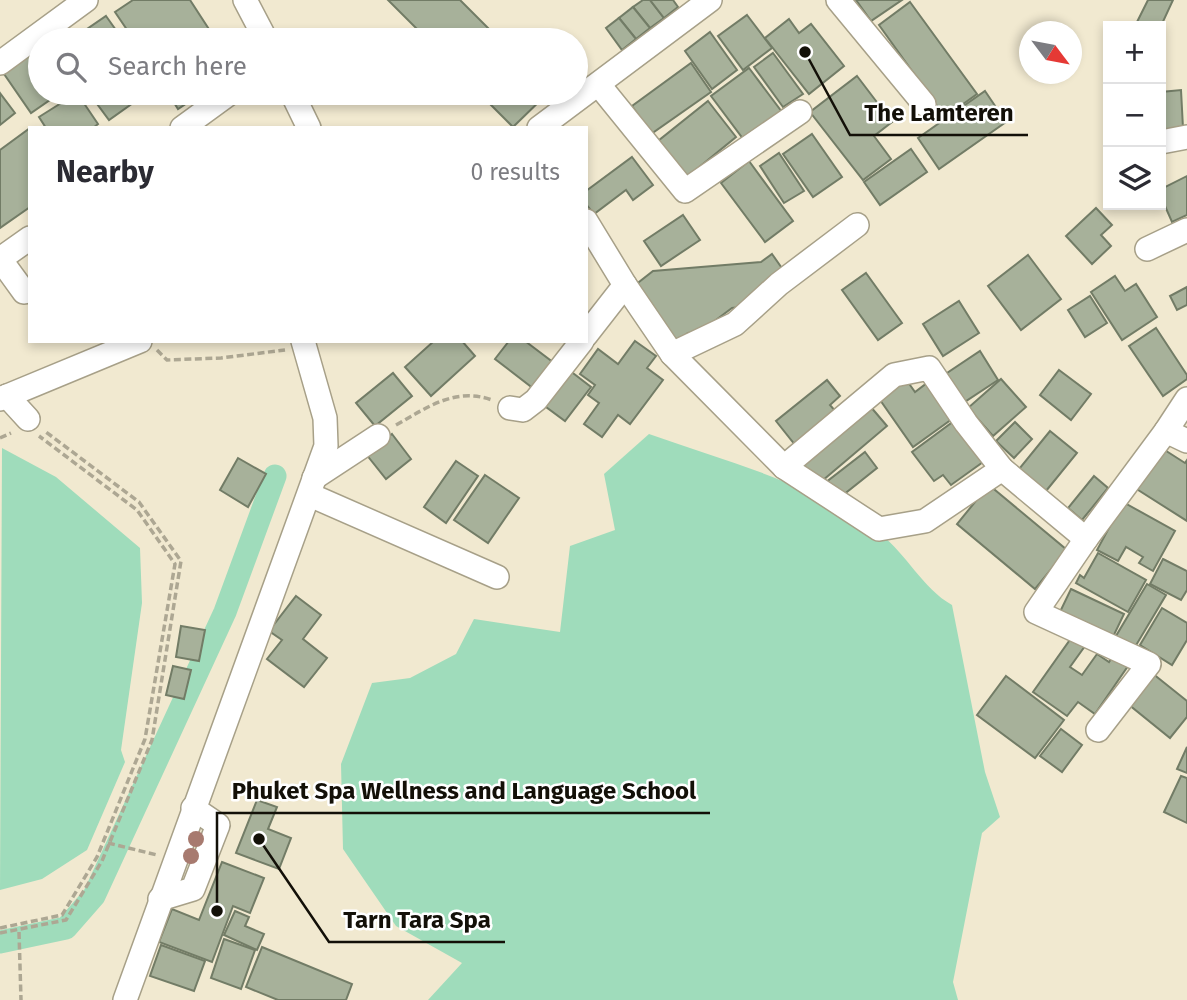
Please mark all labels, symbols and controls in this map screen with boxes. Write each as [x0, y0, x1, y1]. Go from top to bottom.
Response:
north arrow [1019, 21, 1082, 84]
map controls [1103, 21, 1166, 210]
button: + [1103, 21, 1166, 84]
search box [28, 28, 588, 105]
icon: search [52, 48, 90, 86]
text: Search here [108, 51, 247, 82]
button: − [1103, 84, 1166, 147]
callout: The Lamteren [850, 90, 1028, 135]
text: The Lamteren [864, 99, 1014, 127]
button: layers [1103, 147, 1166, 210]
text: Nearby [56, 154, 154, 190]
text: 0 results [470, 158, 560, 186]
callout: Phuket Spa Wellness and Language School [217, 768, 710, 813]
text: Phuket Spa Wellness and Language School [232, 777, 697, 805]
callout: Tarn Tara Spa [329, 897, 505, 942]
text: Tarn Tara Spa [343, 906, 491, 934]

